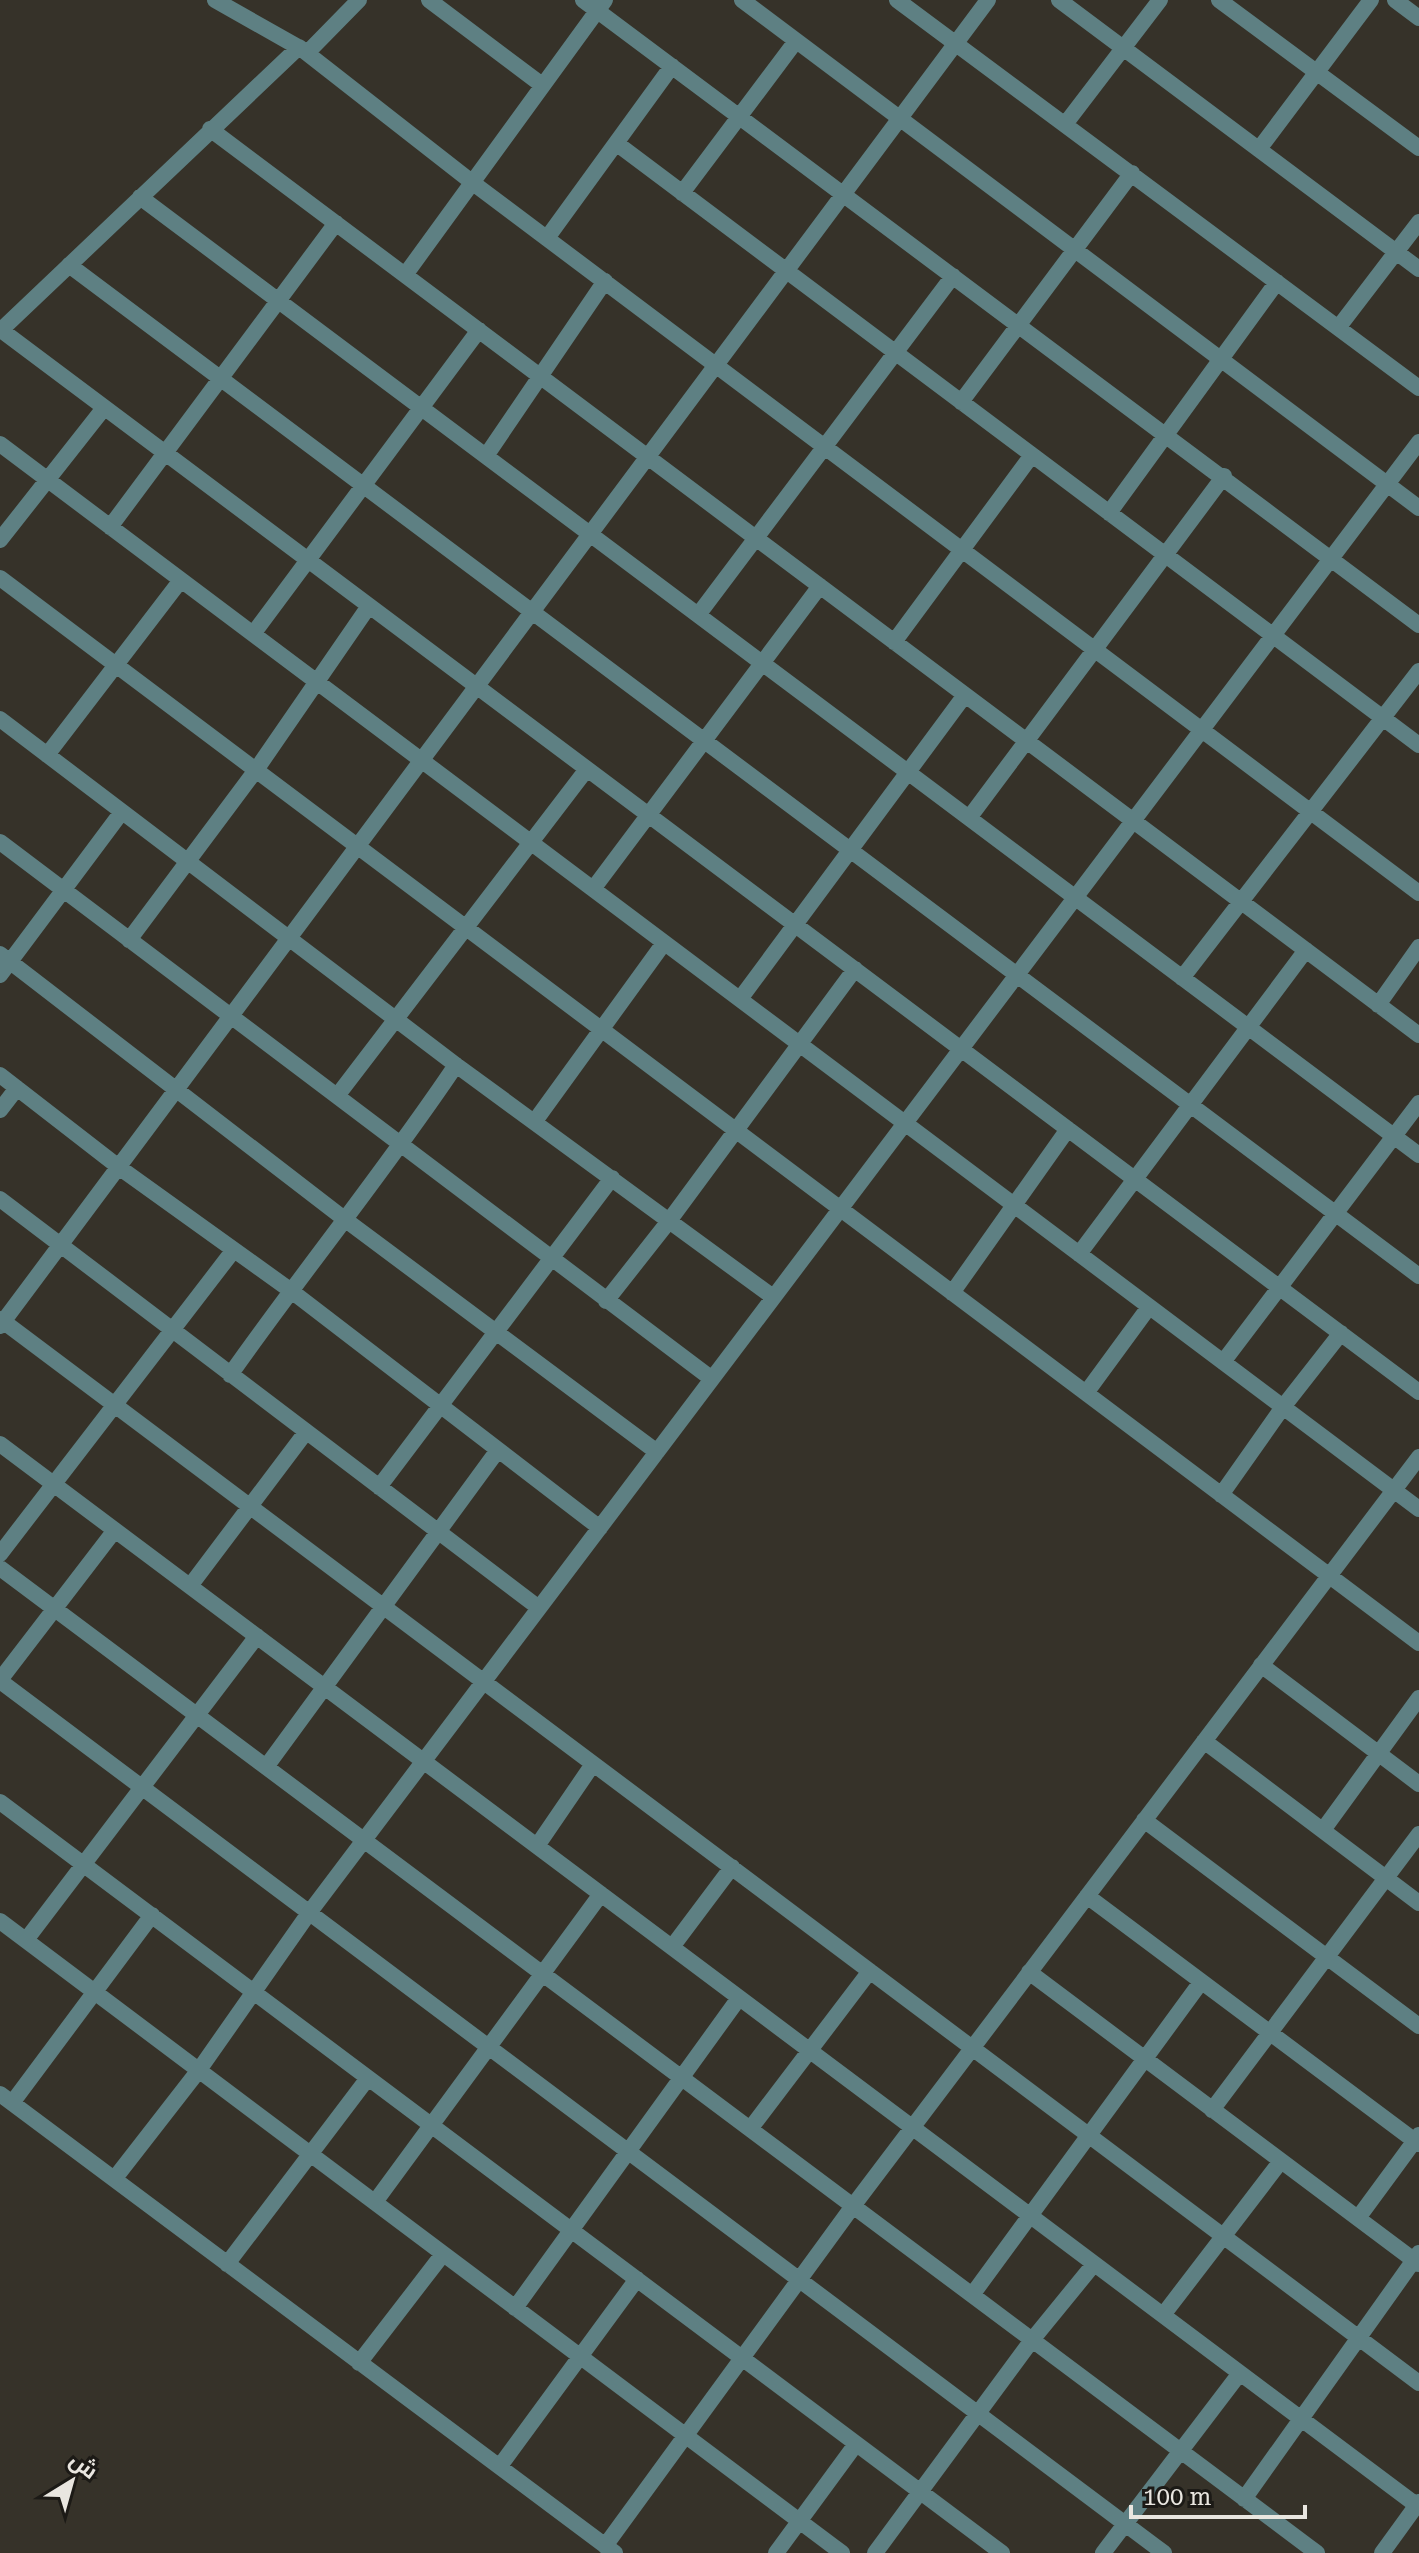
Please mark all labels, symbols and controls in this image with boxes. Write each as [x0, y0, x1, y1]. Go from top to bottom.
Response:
north arrow [32, 2441, 112, 2521]
text: ش [64, 2447, 103, 2485]
scale bar [1131, 2469, 1305, 2519]
text: 100 m [1143, 2483, 1211, 2511]

